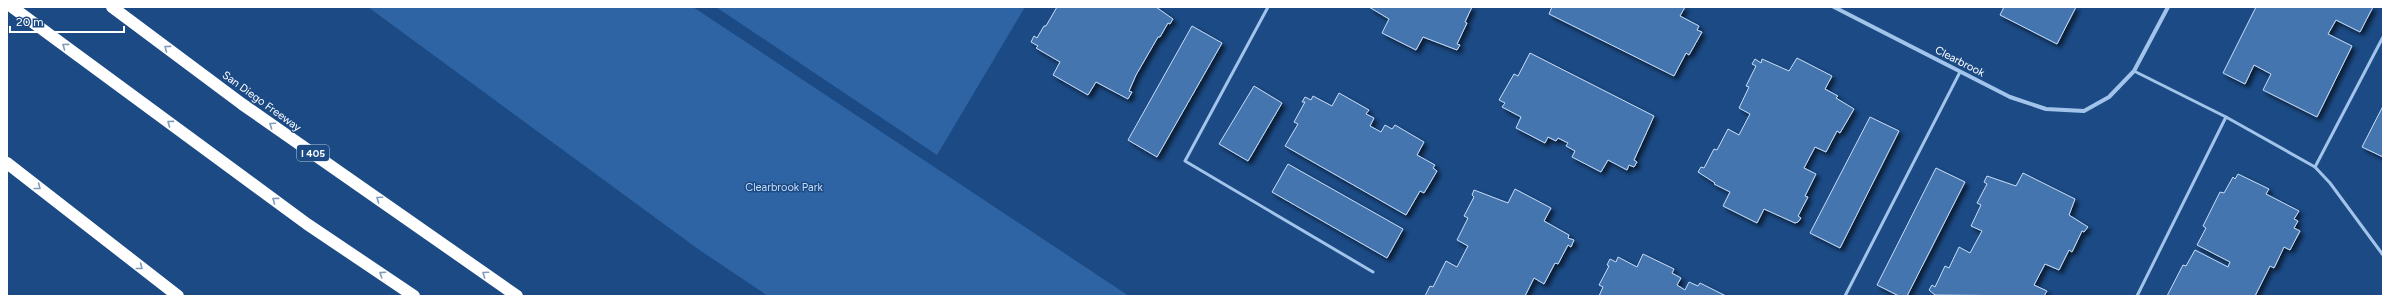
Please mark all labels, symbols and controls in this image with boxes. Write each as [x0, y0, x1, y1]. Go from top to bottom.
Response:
scale bar [10, 8, 124, 34]
text: 20 m [16, 15, 44, 29]
street label: Clearbrook [1933, 43, 1987, 80]
one-way arrow [63, 44, 70, 51]
one-way arrow [165, 46, 172, 53]
street label: San Diego Freeway [220, 68, 304, 134]
one-way arrow [168, 121, 175, 128]
one-way arrow [270, 123, 277, 130]
road number: I 405 [297, 145, 329, 161]
park label: Clearbrook Park [745, 181, 823, 194]
one-way arrow [33, 182, 40, 189]
one-way arrow [376, 196, 383, 204]
one-way arrow [272, 198, 279, 205]
one-way arrow [136, 262, 143, 269]
one-way arrow [379, 271, 386, 279]
one-way arrow [482, 271, 489, 279]

